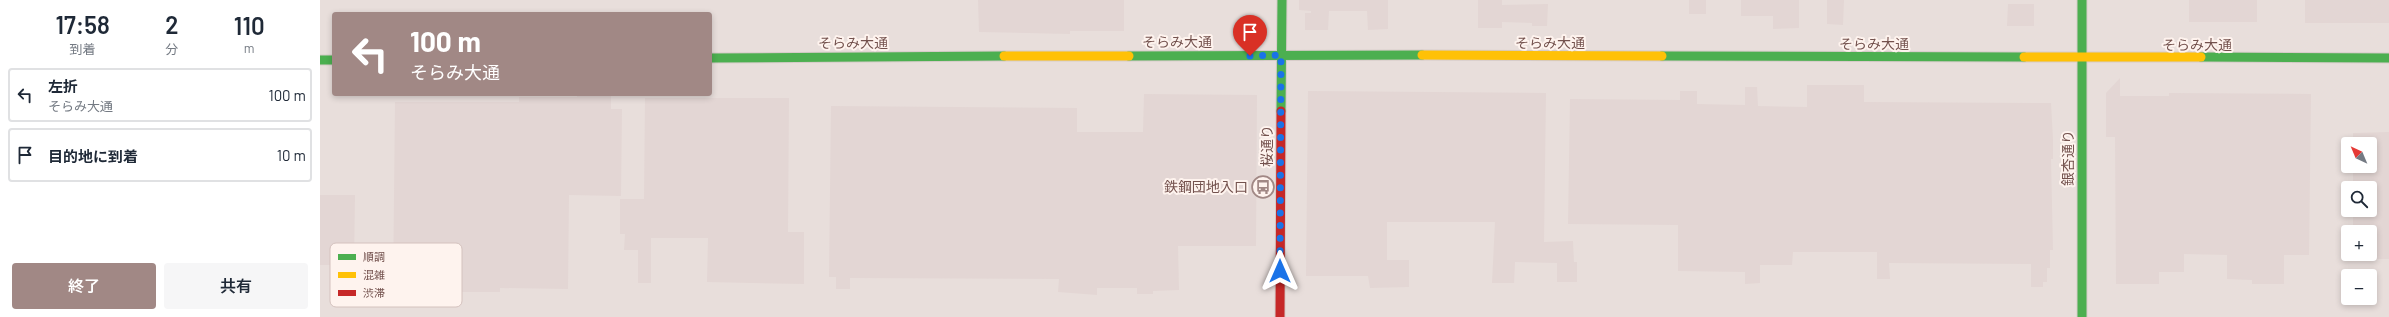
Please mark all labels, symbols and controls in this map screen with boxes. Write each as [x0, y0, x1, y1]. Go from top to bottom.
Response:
text: 17:58 [55, 10, 110, 39]
text: 2 [165, 10, 178, 39]
text: 110 [234, 11, 265, 40]
pin [1233, 15, 1267, 56]
icon: arrive [1239, 21, 1261, 43]
text: 100 m [410, 24, 481, 58]
icon: left [344, 28, 396, 80]
street label: そらみ大通 [1142, 33, 1212, 50]
street label: そらみ大通 [818, 34, 888, 51]
street label: そらみ大通 [1515, 34, 1585, 51]
street label: そらみ大通 [1839, 35, 1909, 52]
street label: そらみ大通 [2162, 36, 2232, 53]
text: m [244, 40, 255, 56]
text: 到着 [70, 41, 96, 57]
text: 分 [165, 41, 178, 57]
text: そらみ大通 [410, 61, 500, 83]
text: 左折 [48, 77, 78, 95]
icon: left [14, 84, 36, 106]
text: 100 m [268, 86, 306, 104]
text: そらみ大通 [48, 98, 113, 114]
street label: 桜通り [1258, 125, 1275, 167]
street label: 銀杏通り [2059, 130, 2076, 186]
north arrow [2341, 137, 2377, 173]
map controls [2341, 137, 2377, 305]
icon: arrive [14, 144, 36, 166]
text: 10 m [277, 146, 306, 164]
text: 目的地に到着 [48, 147, 138, 165]
bus stop icon: 鉄鋼団地入口 [1250, 174, 1276, 200]
place label: 鉄鋼団地入口 [1164, 178, 1248, 195]
button: search [2341, 181, 2377, 217]
button: + [2341, 225, 2377, 261]
legend [330, 243, 462, 307]
text: 順調 [363, 250, 385, 263]
position arrow [1259, 250, 1301, 292]
button: 終了 [12, 263, 156, 309]
button: 共有 [164, 263, 308, 309]
text: 混雑 [363, 268, 385, 281]
button: − [2341, 269, 2377, 305]
text: 渋滞 [363, 286, 385, 299]

